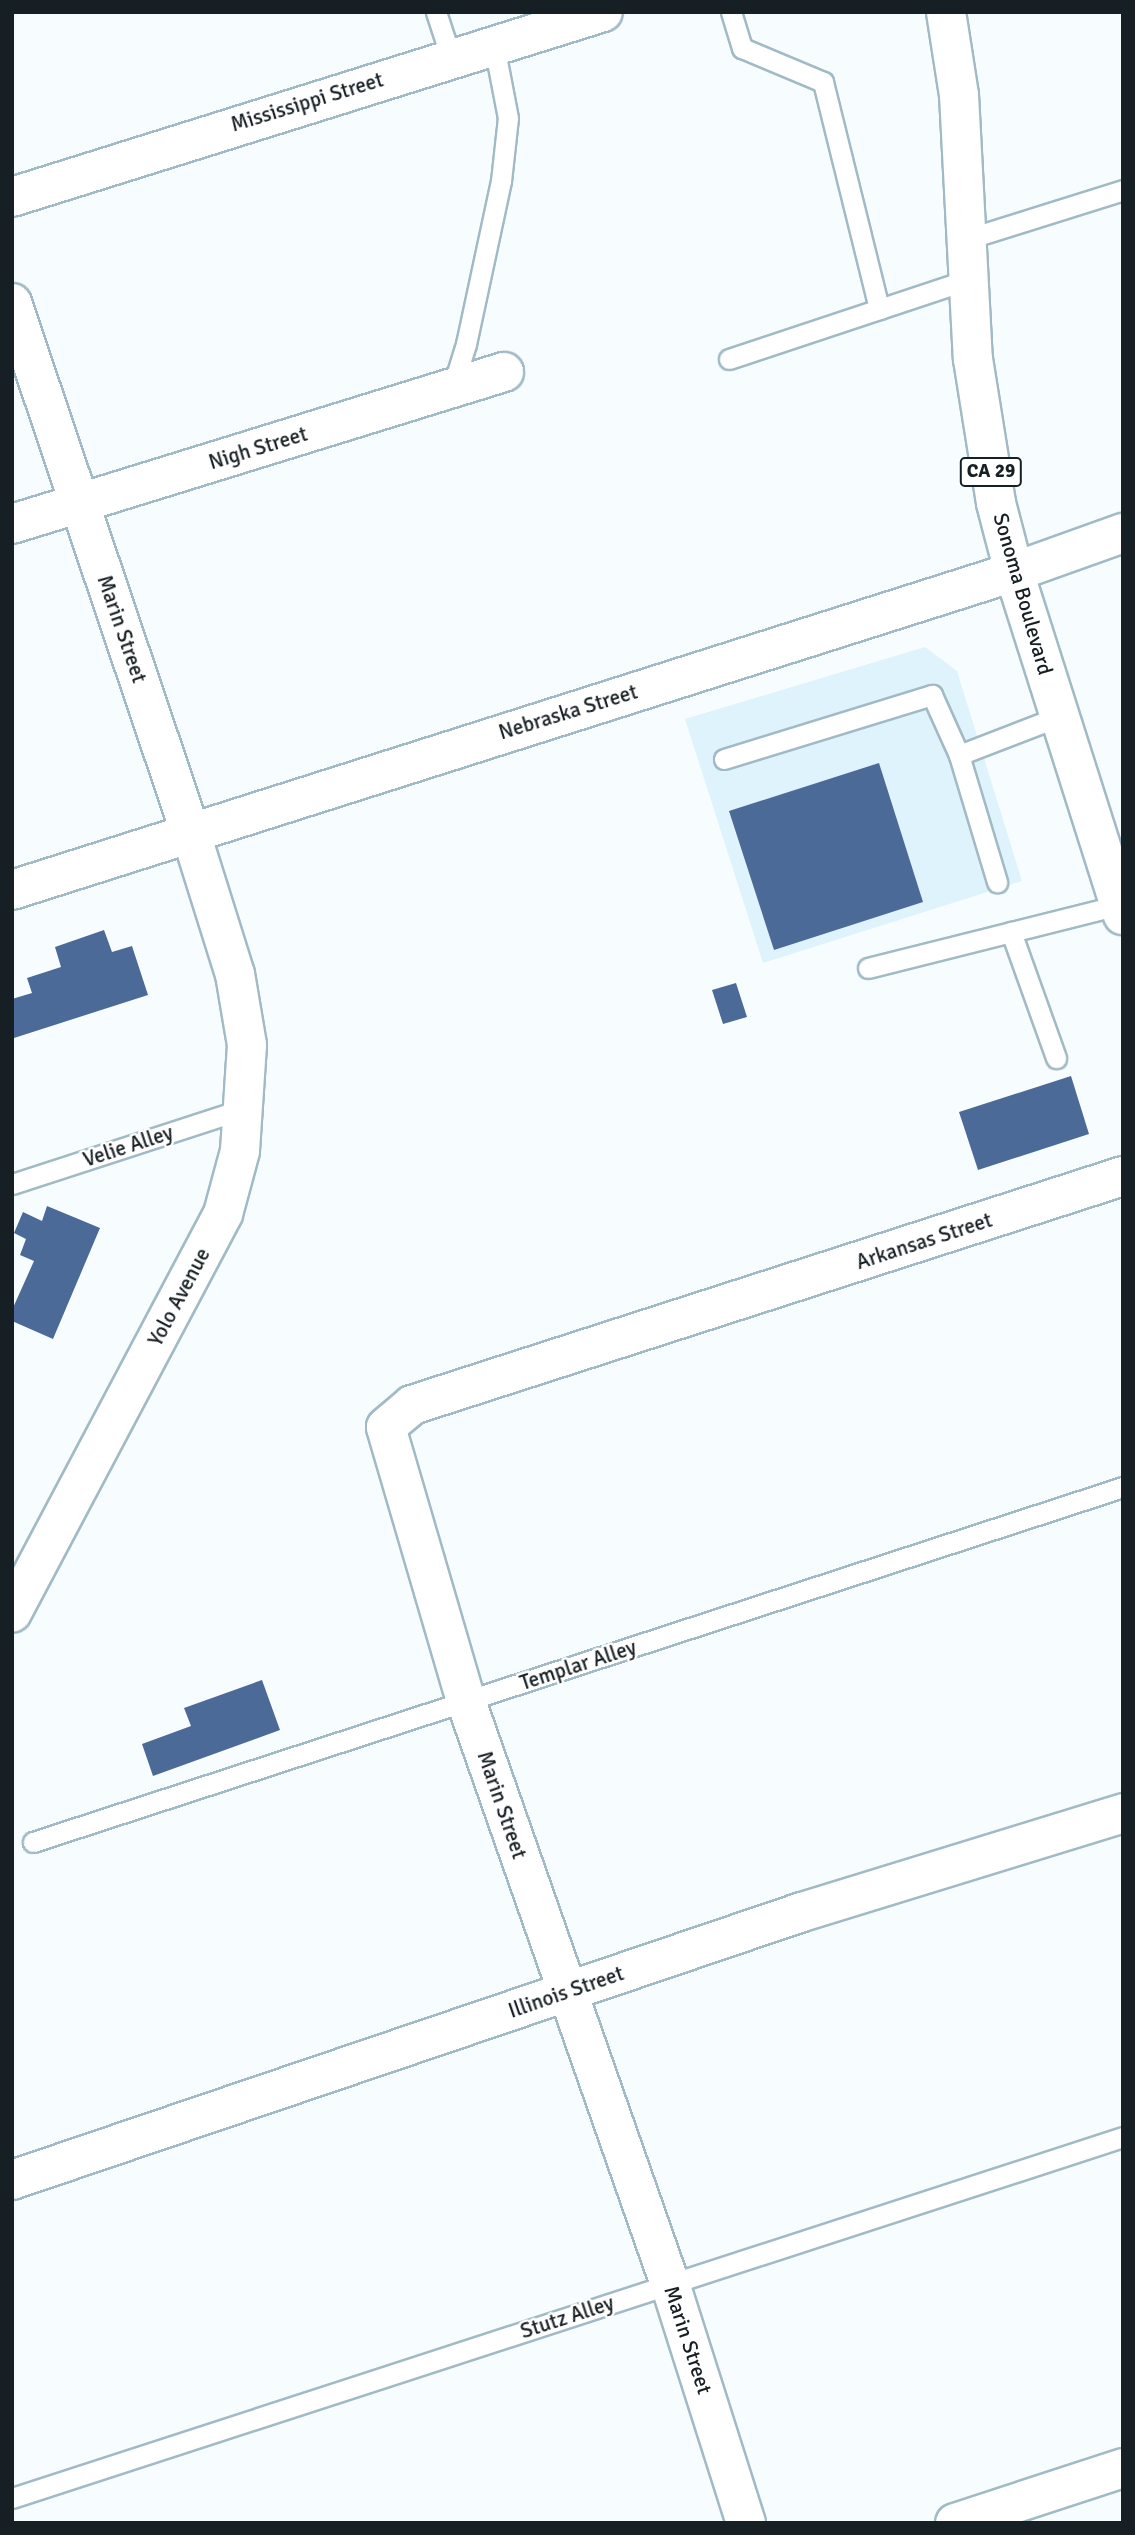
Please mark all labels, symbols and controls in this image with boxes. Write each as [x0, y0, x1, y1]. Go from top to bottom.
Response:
street label: Mississippi Street [228, 67, 386, 137]
street label: Nigh Street [206, 421, 310, 475]
road number: CA 29 [960, 457, 1023, 488]
street label: Sonoma Boulevard [988, 510, 1058, 678]
street label: Marin Street [92, 572, 152, 686]
street label: Nebraska Street [496, 679, 640, 745]
street label: Velie Alley [80, 1120, 176, 1172]
street label: Arkansas Street [853, 1207, 995, 1275]
street label: Yolo Avenue [143, 1244, 215, 1350]
street label: Templar Alley [517, 1634, 639, 1696]
street label: Marin Street [472, 1748, 532, 1862]
street label: Illinois Street [505, 1960, 627, 2024]
street label: Marin Street [659, 2283, 717, 2397]
street label: Stutz Alley [517, 2290, 617, 2344]

